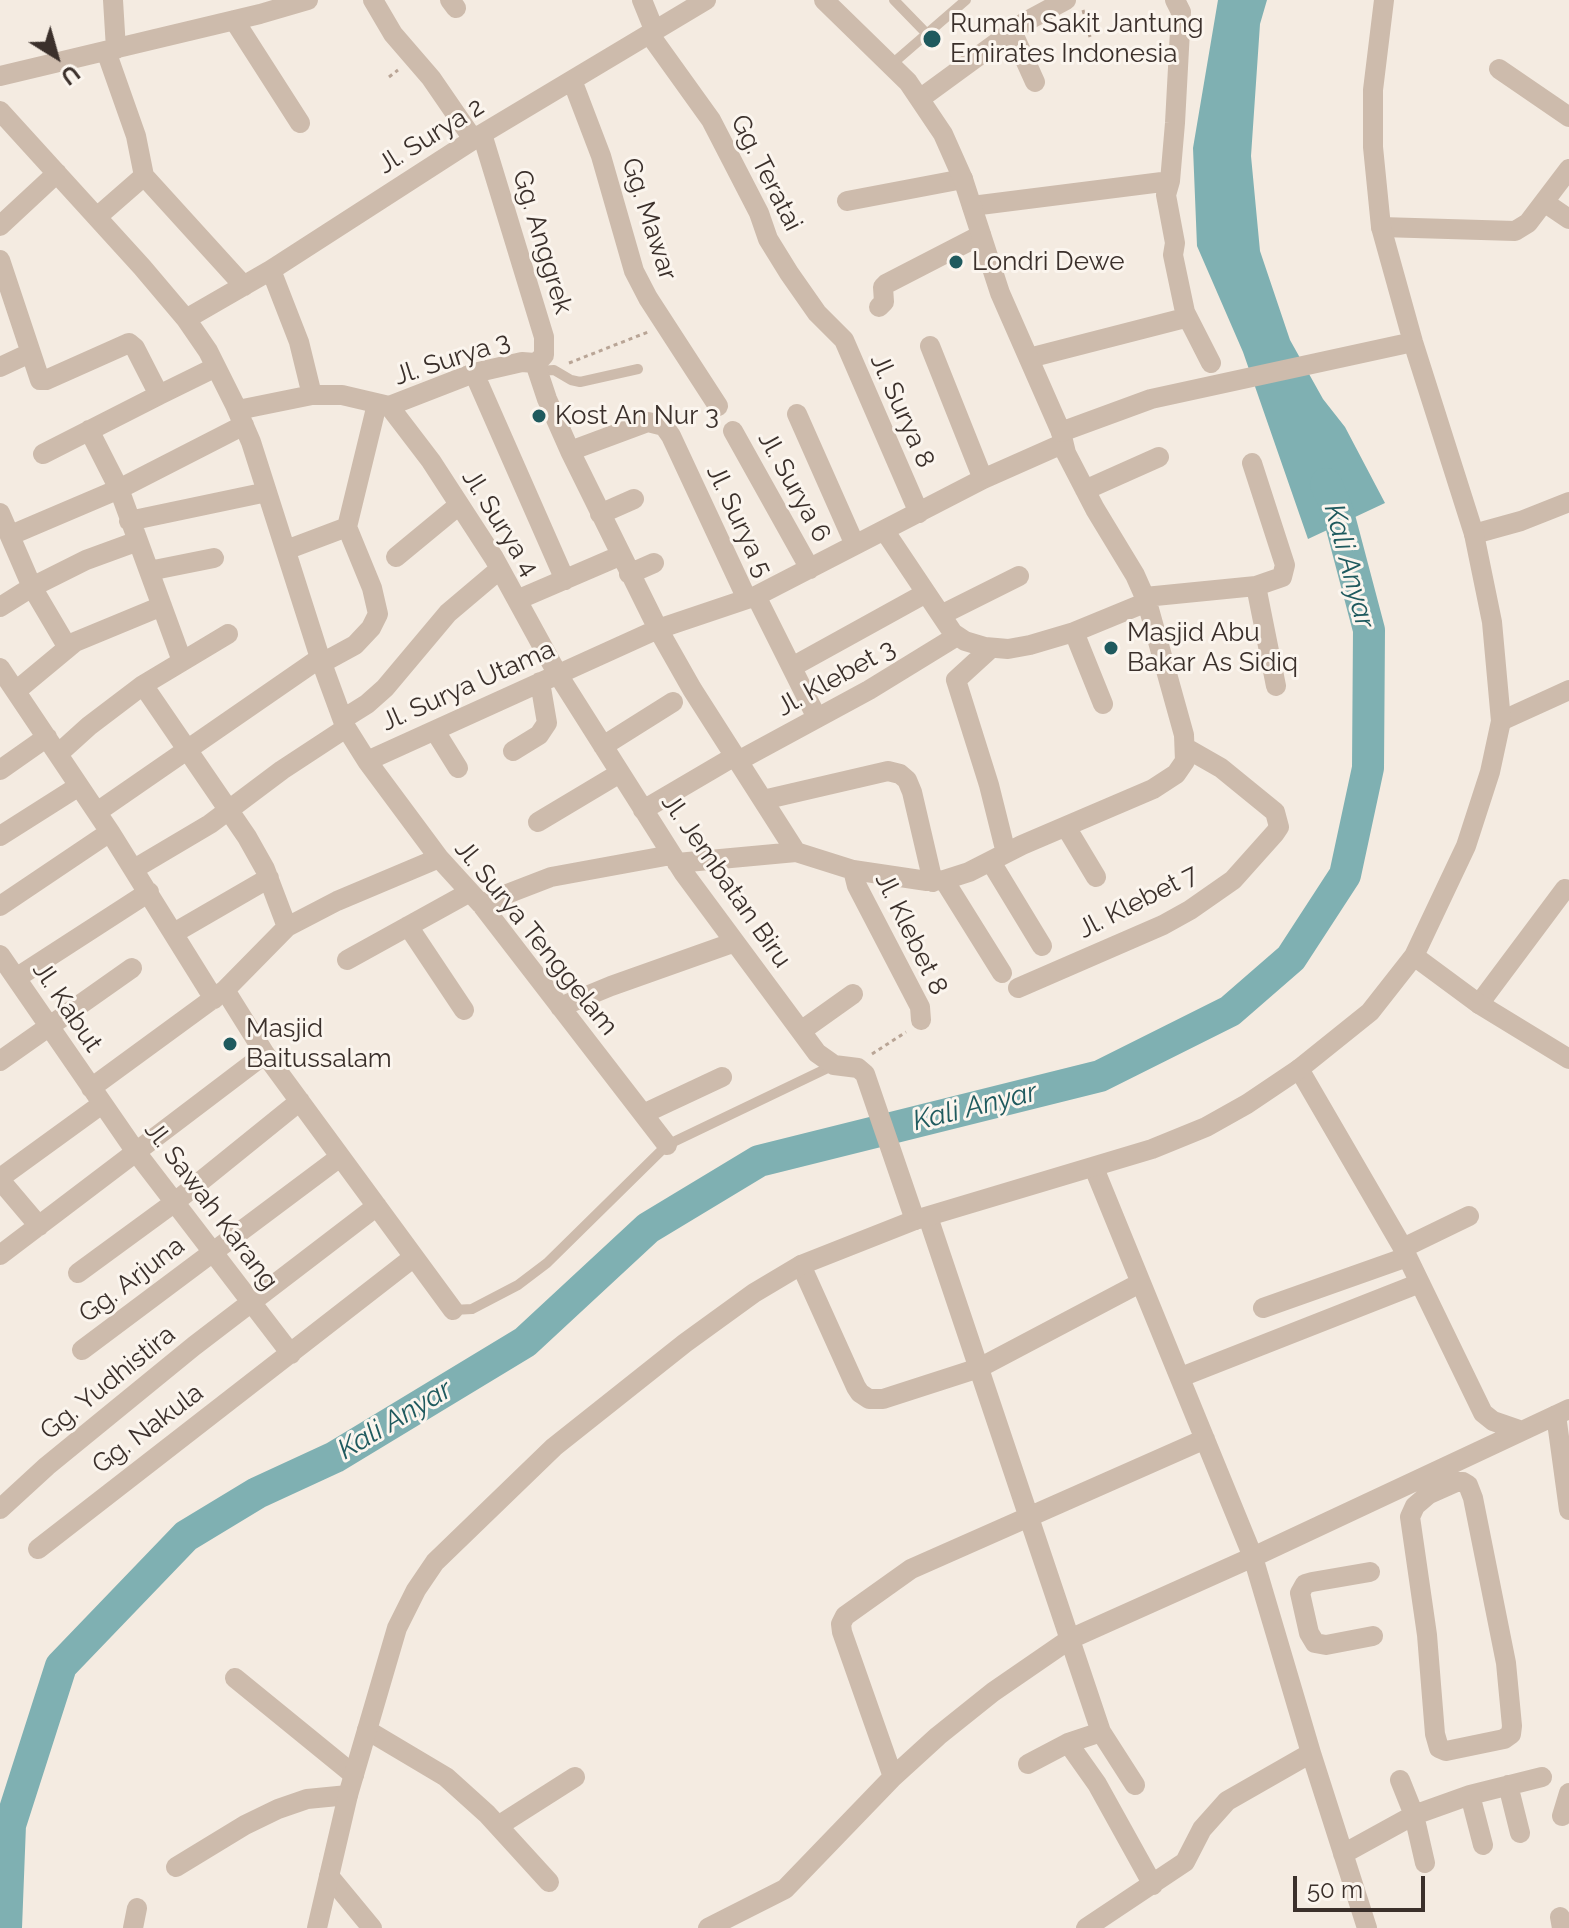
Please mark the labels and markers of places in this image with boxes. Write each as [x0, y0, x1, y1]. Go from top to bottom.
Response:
place label: Rumah Sakit Jantung Emirates Indonesia [950, 8, 1204, 70]
marker: Rumah Sakit Jantung Emirates Indonesia [921, 28, 943, 50]
place label: Londri Dewe [972, 246, 1125, 278]
marker: Londri Dewe [947, 253, 965, 271]
place label: Kost An Nur 3 [555, 400, 719, 432]
marker: Kost An Nur 3 [530, 407, 548, 425]
place label: Masjid Abu Bakar As Sidiq [1127, 617, 1298, 678]
marker: Masjid Abu Bakar As Sidiq [1102, 639, 1120, 657]
place label: Masjid Baitussalam [246, 1013, 392, 1074]
marker: Masjid Baitussalam [221, 1035, 239, 1053]

